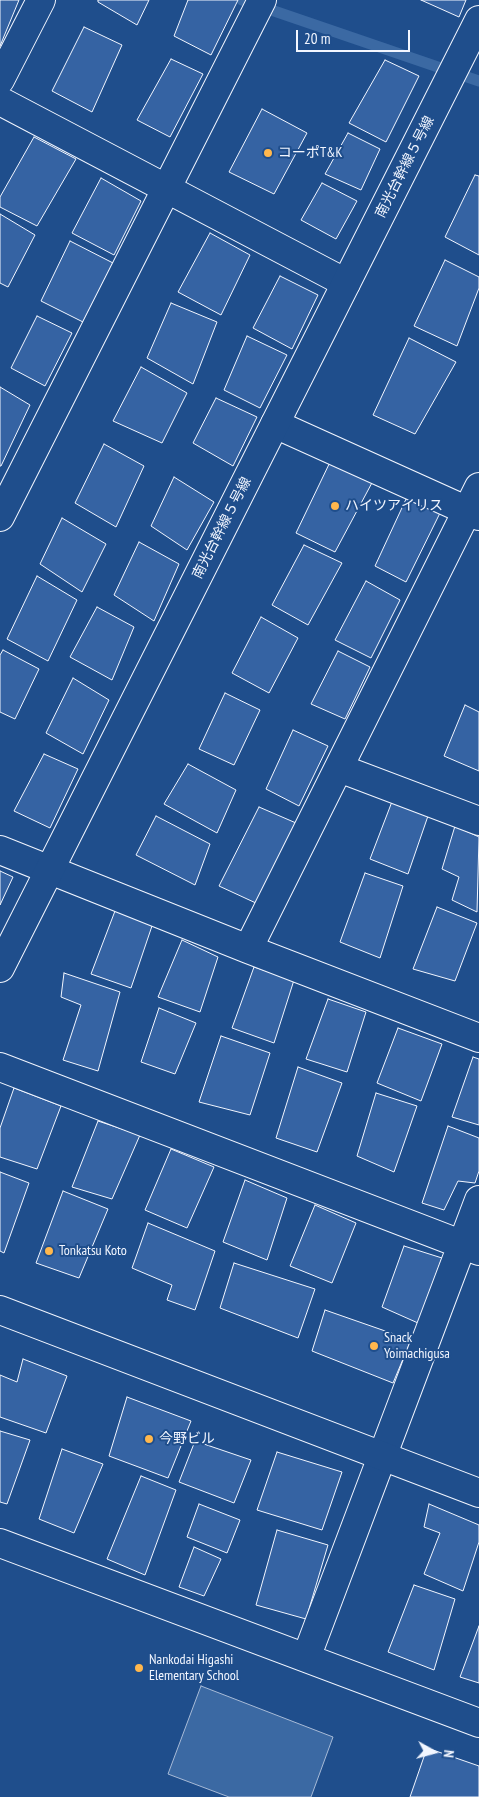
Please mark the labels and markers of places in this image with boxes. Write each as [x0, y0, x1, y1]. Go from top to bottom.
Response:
place label: コーポT&K [278, 145, 342, 161]
marker: コーポT&K [262, 147, 274, 159]
place label: ハイツアイリス [345, 498, 443, 514]
marker: ハイツアイリス [329, 500, 341, 512]
place label: Tonkatsu Koto [59, 1243, 127, 1259]
marker: Tonkatsu Koto [43, 1245, 55, 1257]
place label: Snack Yoimachigusa [384, 1330, 450, 1362]
marker: Snack Yoimachigusa [368, 1340, 380, 1352]
place label: 今野ビル [159, 1431, 215, 1447]
marker: 今野ビル [143, 1433, 155, 1445]
place label: Nankodai Higashi Elementary School [149, 1652, 239, 1684]
marker: Nankodai Higashi Elementary School [133, 1662, 145, 1674]

